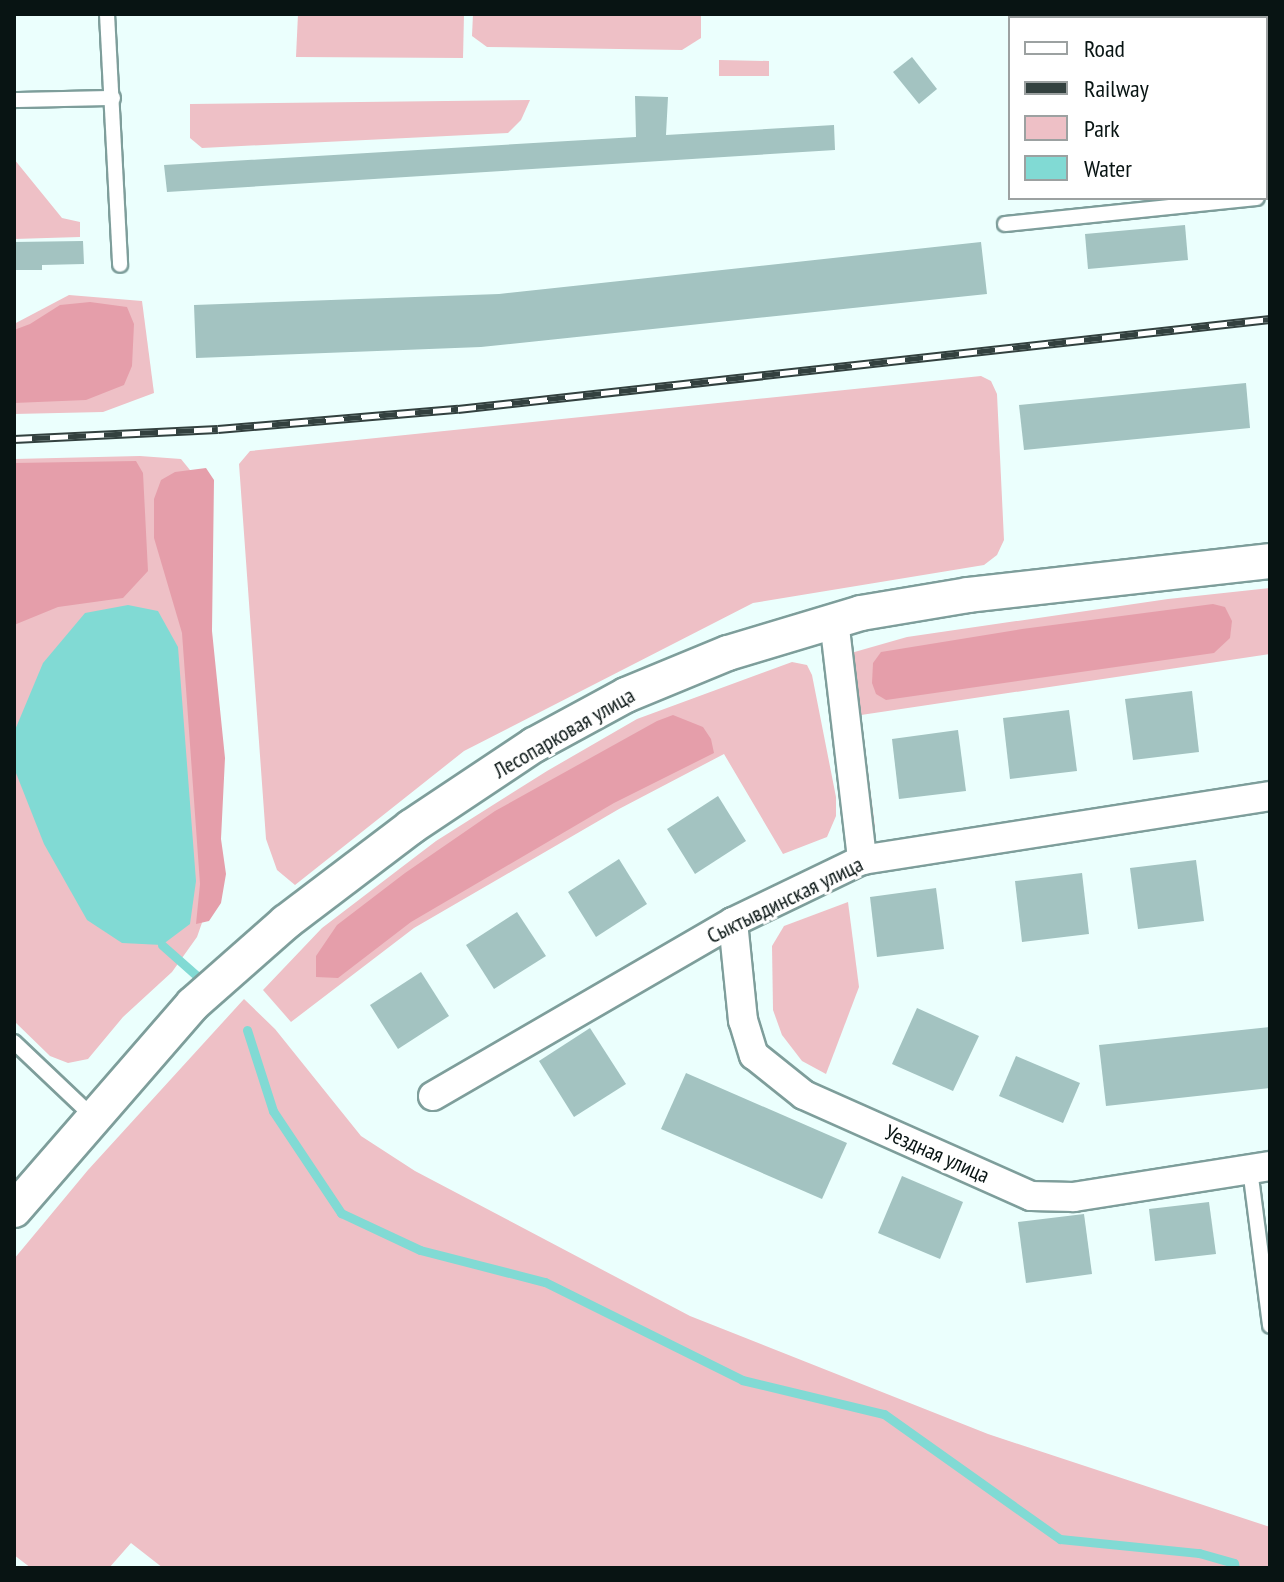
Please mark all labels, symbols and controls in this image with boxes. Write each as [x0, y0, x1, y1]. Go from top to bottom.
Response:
legend [1008, 16, 1268, 200]
text: Road [1084, 33, 1125, 64]
text: Railway [1084, 73, 1149, 104]
text: Park [1084, 113, 1120, 144]
text: Water [1084, 153, 1132, 184]
street label: Лесопарковая улица [489, 682, 639, 784]
street label: Сыктывдинская улица [703, 851, 867, 949]
street label: Уездная улица [881, 1119, 993, 1189]

